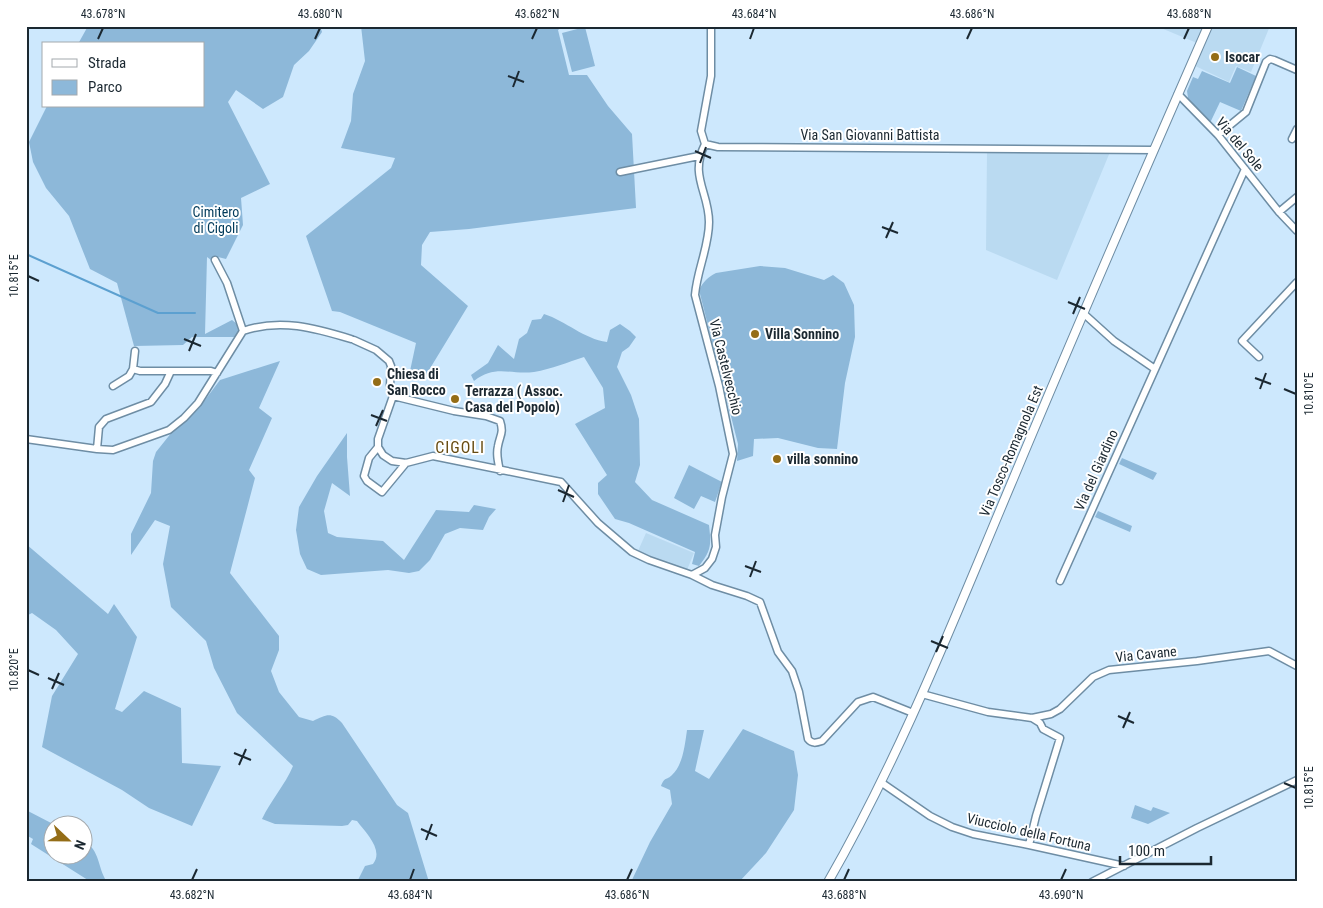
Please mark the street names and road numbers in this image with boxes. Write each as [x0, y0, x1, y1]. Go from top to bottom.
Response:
street label: Via del Sole [1213, 114, 1267, 174]
street label: Via San Giovanni Battista [800, 127, 940, 143]
street label: Via Castelvecchio [706, 317, 746, 417]
street label: Via Tosco-Romagnola Est [976, 383, 1046, 519]
street label: Via del Giardino [1071, 427, 1121, 513]
street label: Via Cavane [1115, 643, 1178, 665]
street label: Viucciolo della Fortuna [965, 810, 1093, 854]

